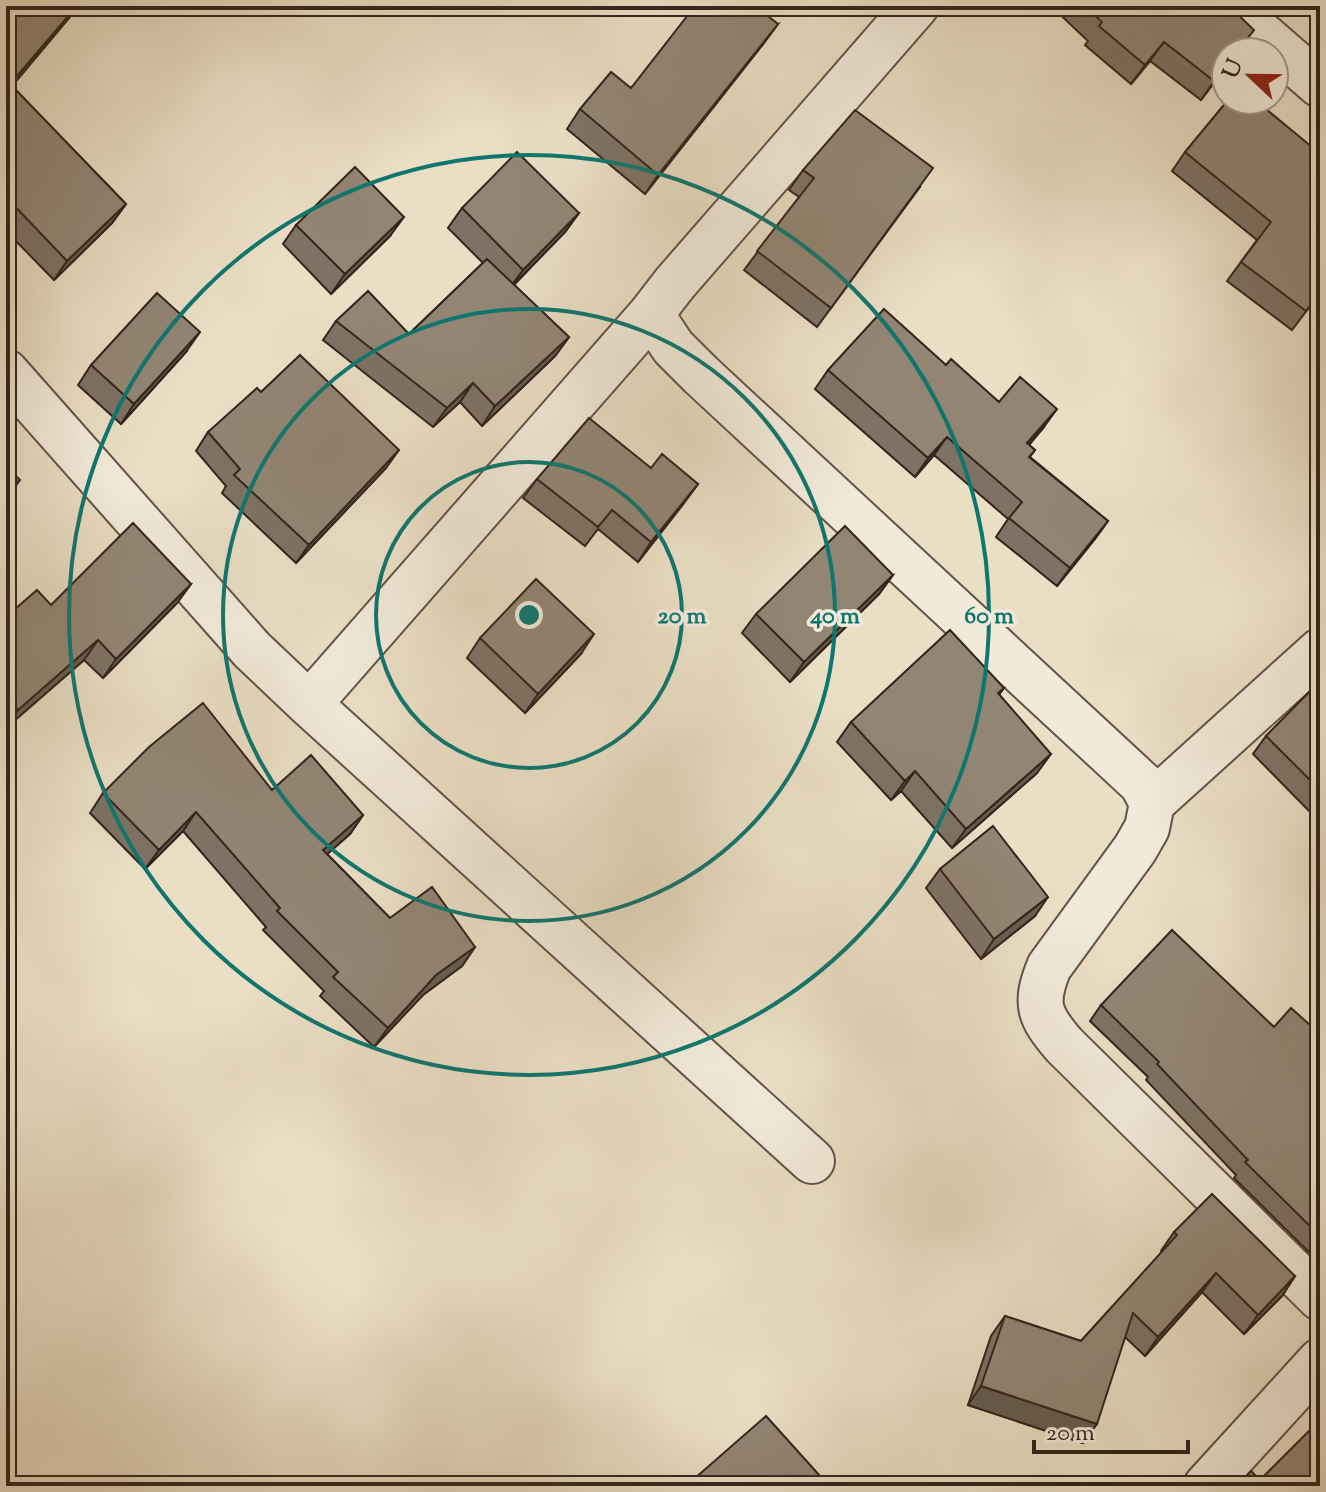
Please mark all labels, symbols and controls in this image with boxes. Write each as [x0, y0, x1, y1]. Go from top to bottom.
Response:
north arrow [1210, 36, 1290, 116]
text: U [1216, 55, 1252, 84]
text: 20 m [658, 600, 707, 634]
text: 40 m [809, 600, 860, 634]
text: 60 m [964, 600, 1014, 634]
centre of rings [515, 601, 543, 629]
scale bar [1034, 1404, 1188, 1454]
text: 20 m [1046, 1417, 1095, 1451]

